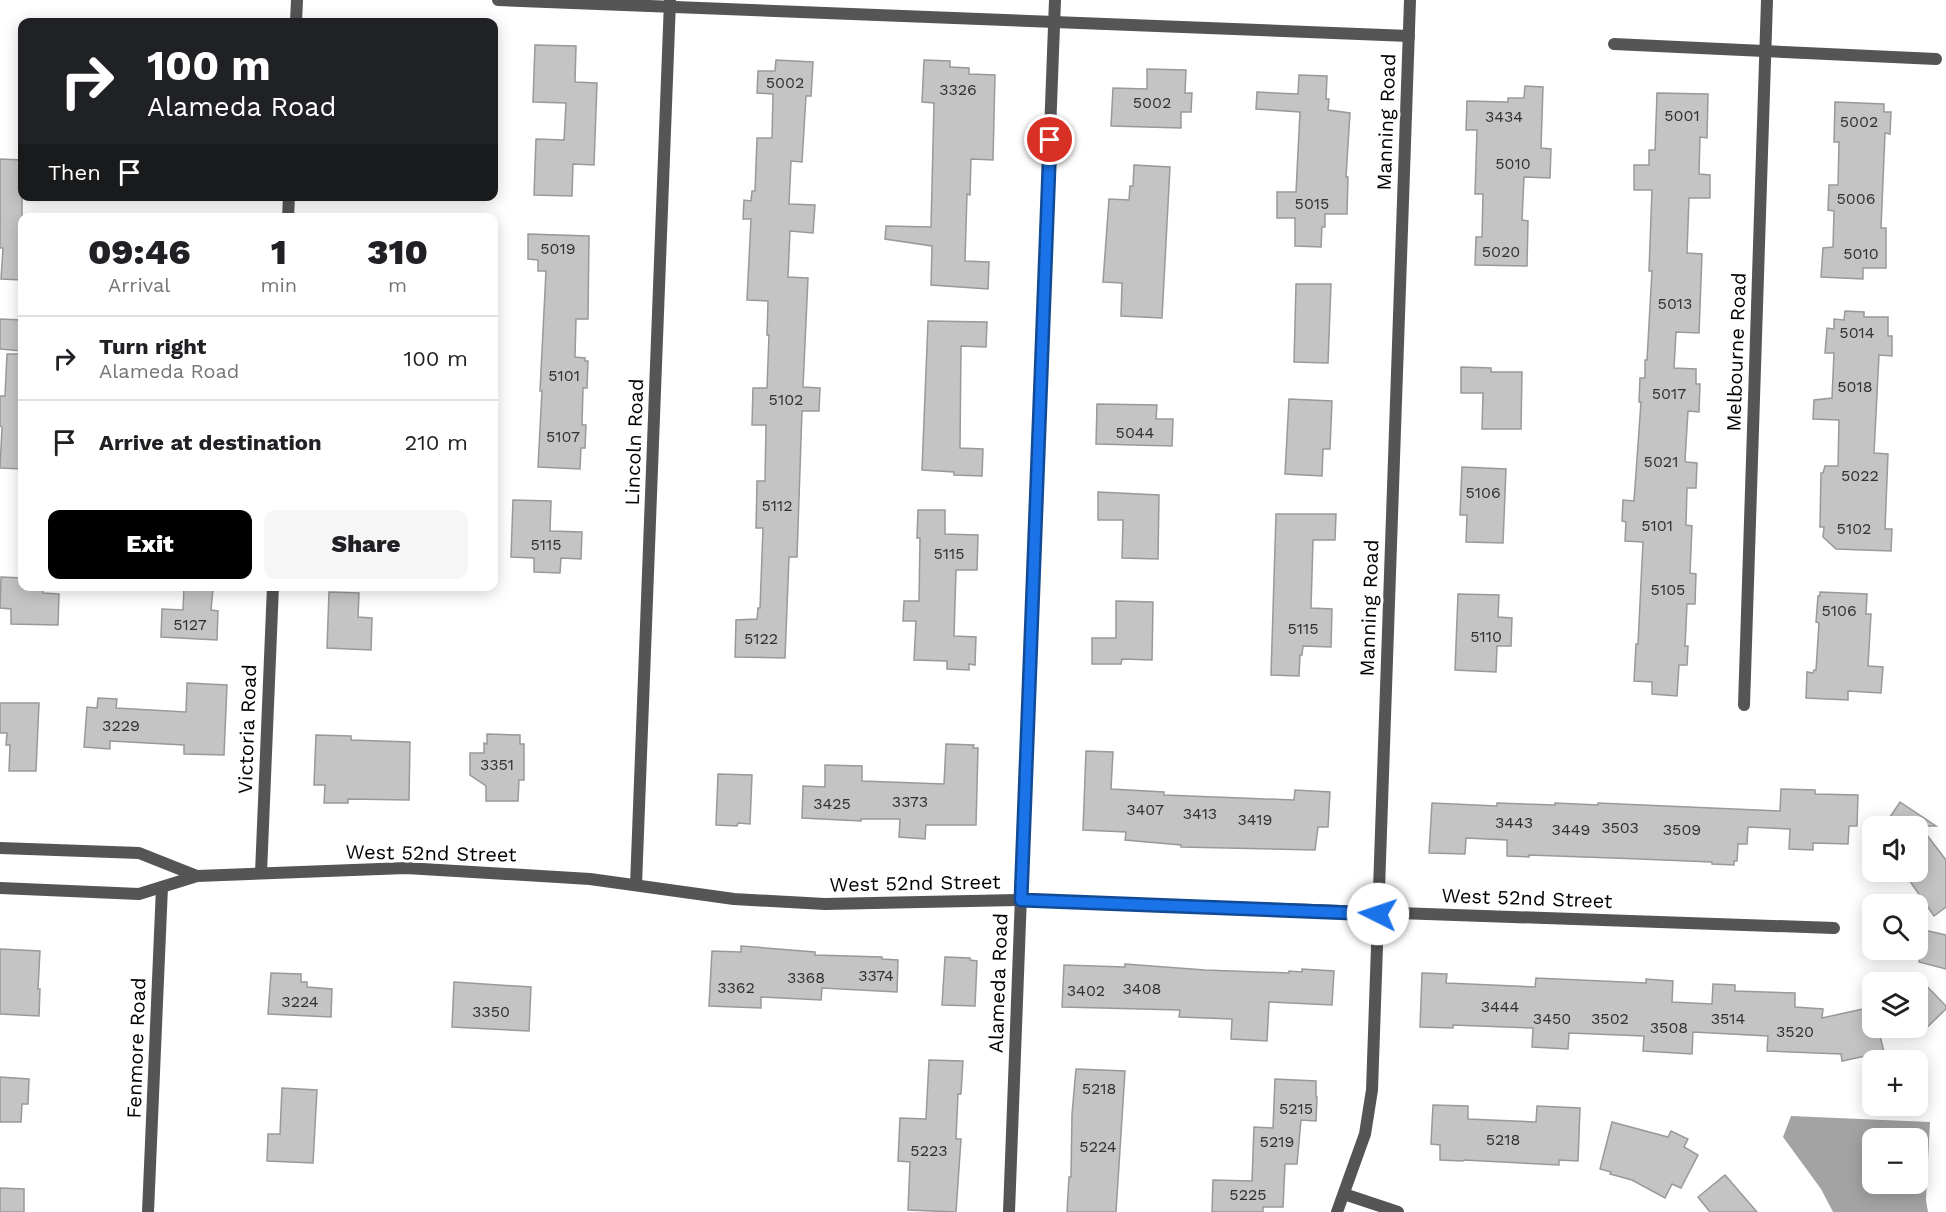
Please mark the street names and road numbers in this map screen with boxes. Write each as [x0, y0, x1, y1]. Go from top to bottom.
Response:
street label: Manning Road [1372, 53, 1400, 191]
street label: Melbourne Road [1721, 272, 1751, 432]
street label: Lincoln Road [620, 378, 648, 506]
street label: Manning Road [1355, 539, 1383, 677]
street label: Victoria Road [233, 664, 261, 794]
street label: West 52nd Street [345, 840, 517, 867]
street label: West 52nd Street [829, 869, 1001, 896]
street label: West 52nd Street [1441, 883, 1614, 913]
street label: Alameda Road [984, 912, 1012, 1054]
street label: Fenmore Road [122, 977, 150, 1119]

